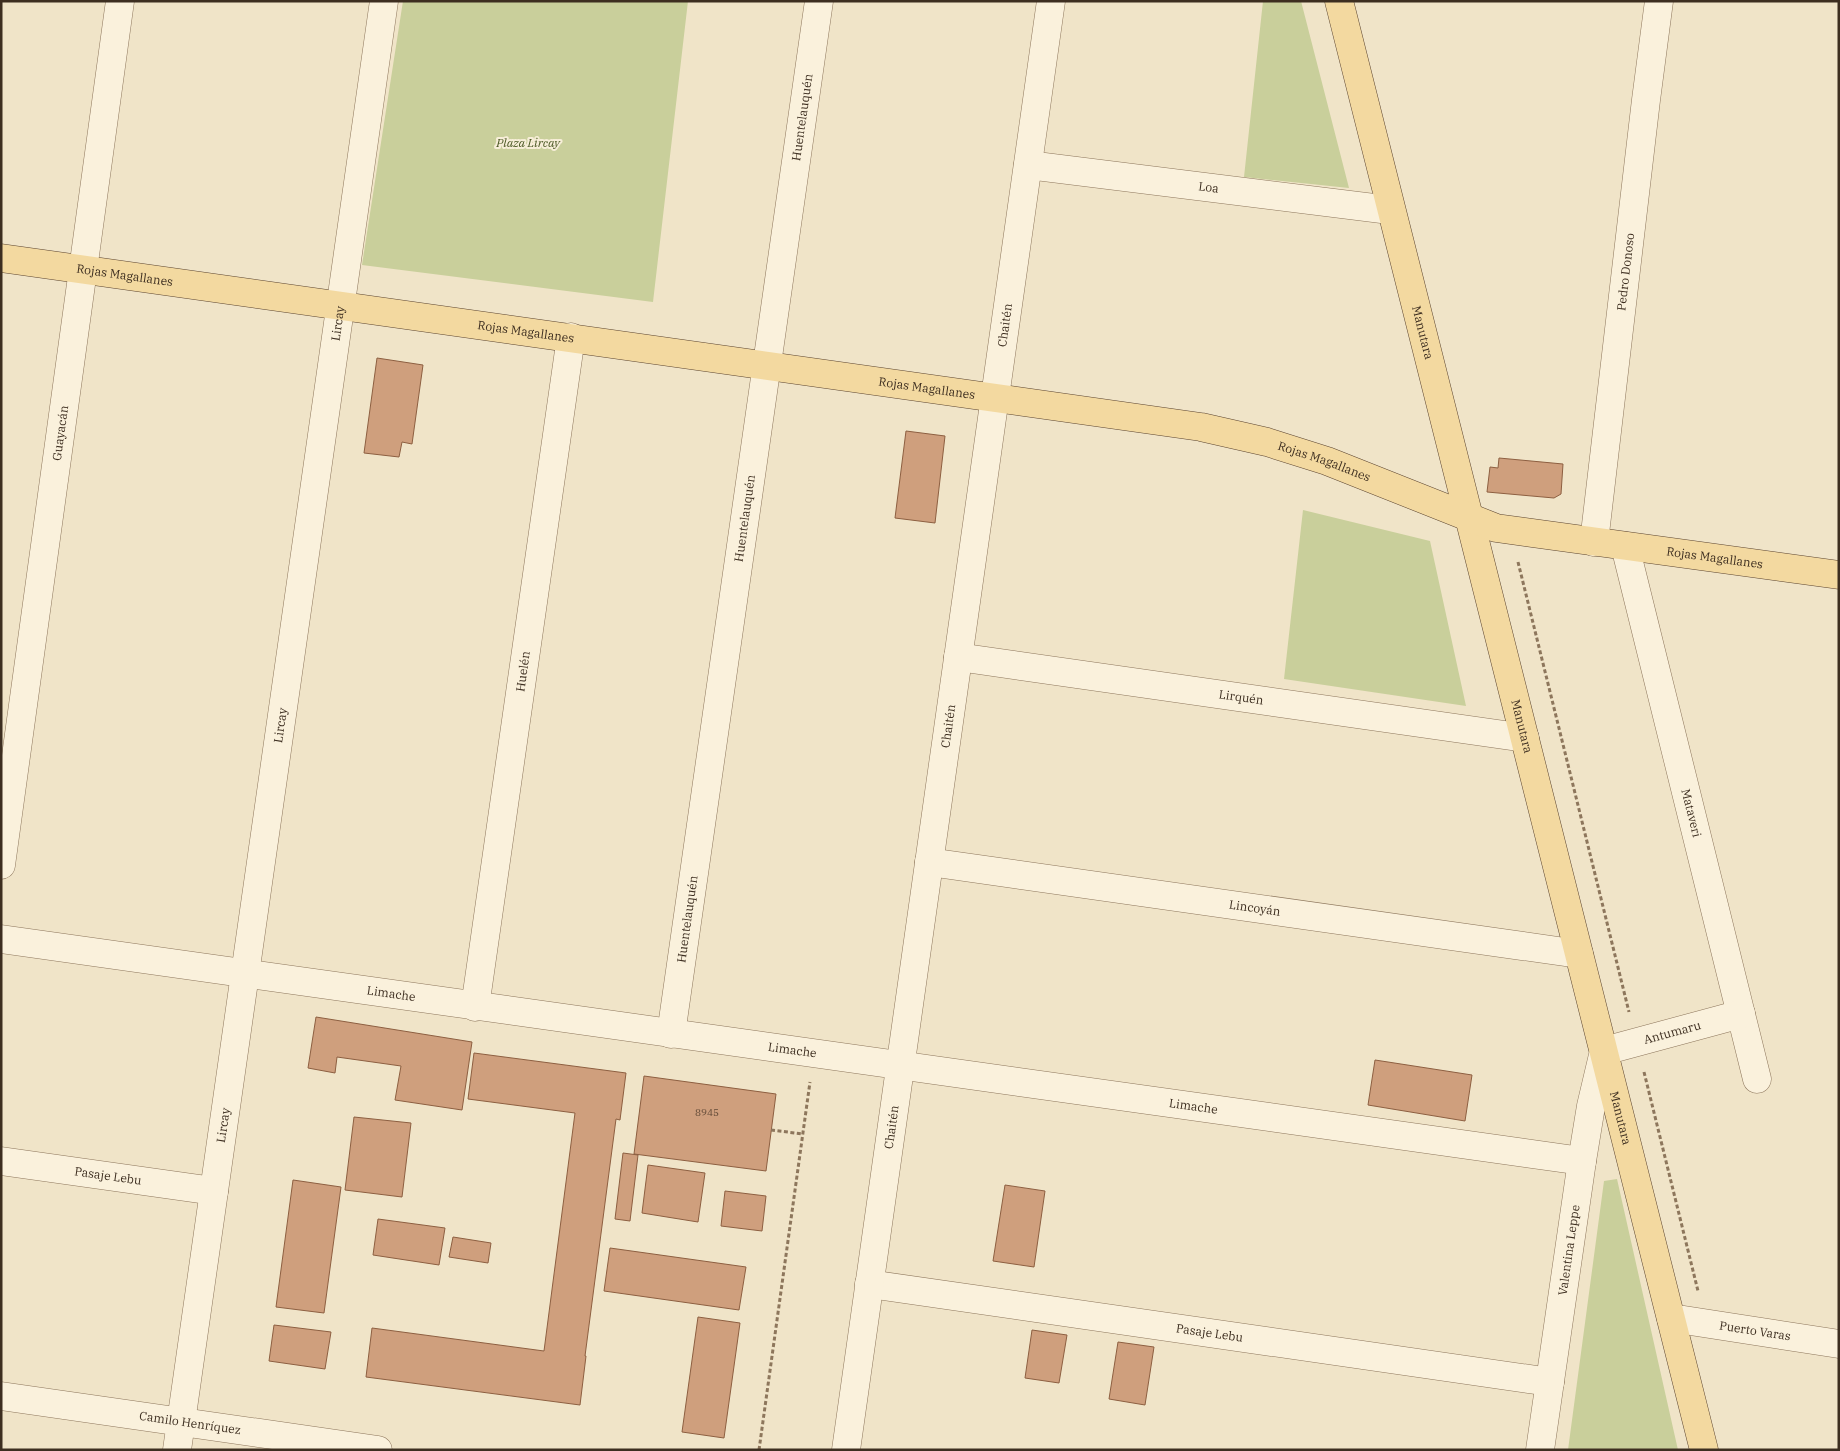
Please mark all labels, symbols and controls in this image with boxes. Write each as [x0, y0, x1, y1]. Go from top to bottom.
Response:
street label: Huentelauquén [788, 72, 816, 162]
park label: Plaza Lircay [495, 135, 561, 150]
street label: Loa [1198, 178, 1220, 196]
street label: Pedro Donoso [1613, 232, 1637, 312]
street label: Rojas Magallanes [76, 261, 174, 289]
street label: Chaitén [994, 302, 1015, 348]
street label: Lircay [328, 304, 347, 342]
street label: Manutara [1409, 304, 1437, 361]
street label: Rojas Magallanes [477, 317, 575, 346]
street label: Rojas Magallanes [878, 374, 976, 402]
street label: Guayacán [49, 404, 71, 462]
street label: Rojas Magallanes [1276, 438, 1373, 485]
street label: Huentelauquén [731, 473, 758, 563]
street label: Rojas Magallanes [1666, 543, 1764, 572]
street label: Huelén [512, 650, 533, 693]
street label: Lirquén [1218, 686, 1265, 708]
street label: Manutara [1508, 698, 1536, 755]
street label: Chaitén [937, 703, 958, 749]
street label: Lircay [270, 706, 290, 744]
street label: Mataveri [1678, 787, 1705, 839]
street label: Huentelauquén [673, 874, 701, 964]
street label: Lincoyán [1228, 897, 1282, 919]
street label: Limache [366, 982, 417, 1004]
street label: Antumaru [1642, 1017, 1703, 1047]
street label: Limache [767, 1039, 818, 1060]
street label: Manutara [1607, 1090, 1635, 1147]
street label: Limache [1168, 1095, 1219, 1117]
street label: Chaitén [881, 1104, 902, 1150]
street label: Lircay [213, 1106, 233, 1144]
house number: 8945 [695, 1106, 719, 1119]
street label: Pasaje Lebu [74, 1163, 143, 1188]
street label: Valentina Leppe [1555, 1204, 1583, 1296]
street label: Puerto Varas [1718, 1318, 1792, 1343]
street label: Pasaje Lebu [1175, 1320, 1245, 1345]
street label: Camilo Henríquez [138, 1408, 242, 1437]

